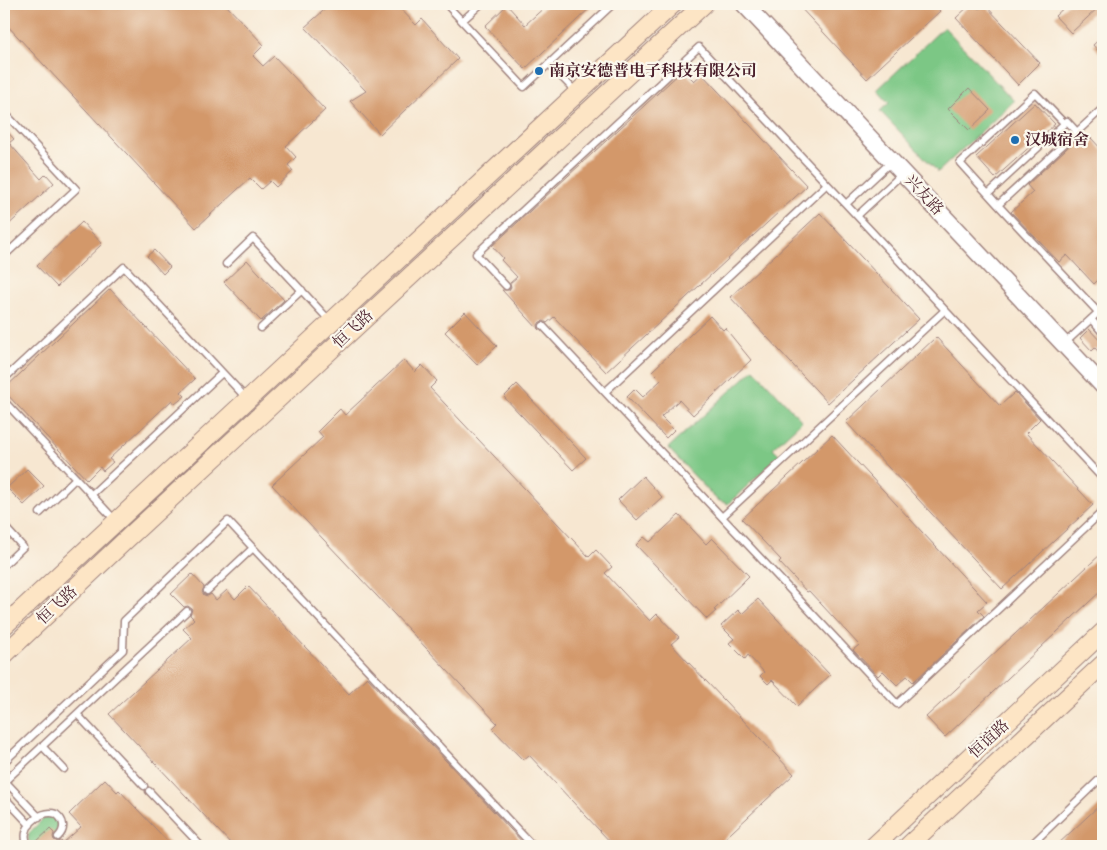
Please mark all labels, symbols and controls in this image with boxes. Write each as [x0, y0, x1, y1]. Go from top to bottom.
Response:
place label: 南京安德普电子科技有限公司 [549, 61, 757, 81]
marker: 南京安德普电子科技有限公司 [533, 65, 545, 77]
place label: 汉城宿舍 [1025, 130, 1089, 150]
marker: 汉城宿舍 [1009, 134, 1021, 146]
street label: 兴友路 [900, 171, 948, 219]
street label: 恒飞路 [329, 305, 377, 353]
street label: 恒飞路 [33, 581, 81, 629]
street label: 恒谊路 [965, 715, 1013, 763]

